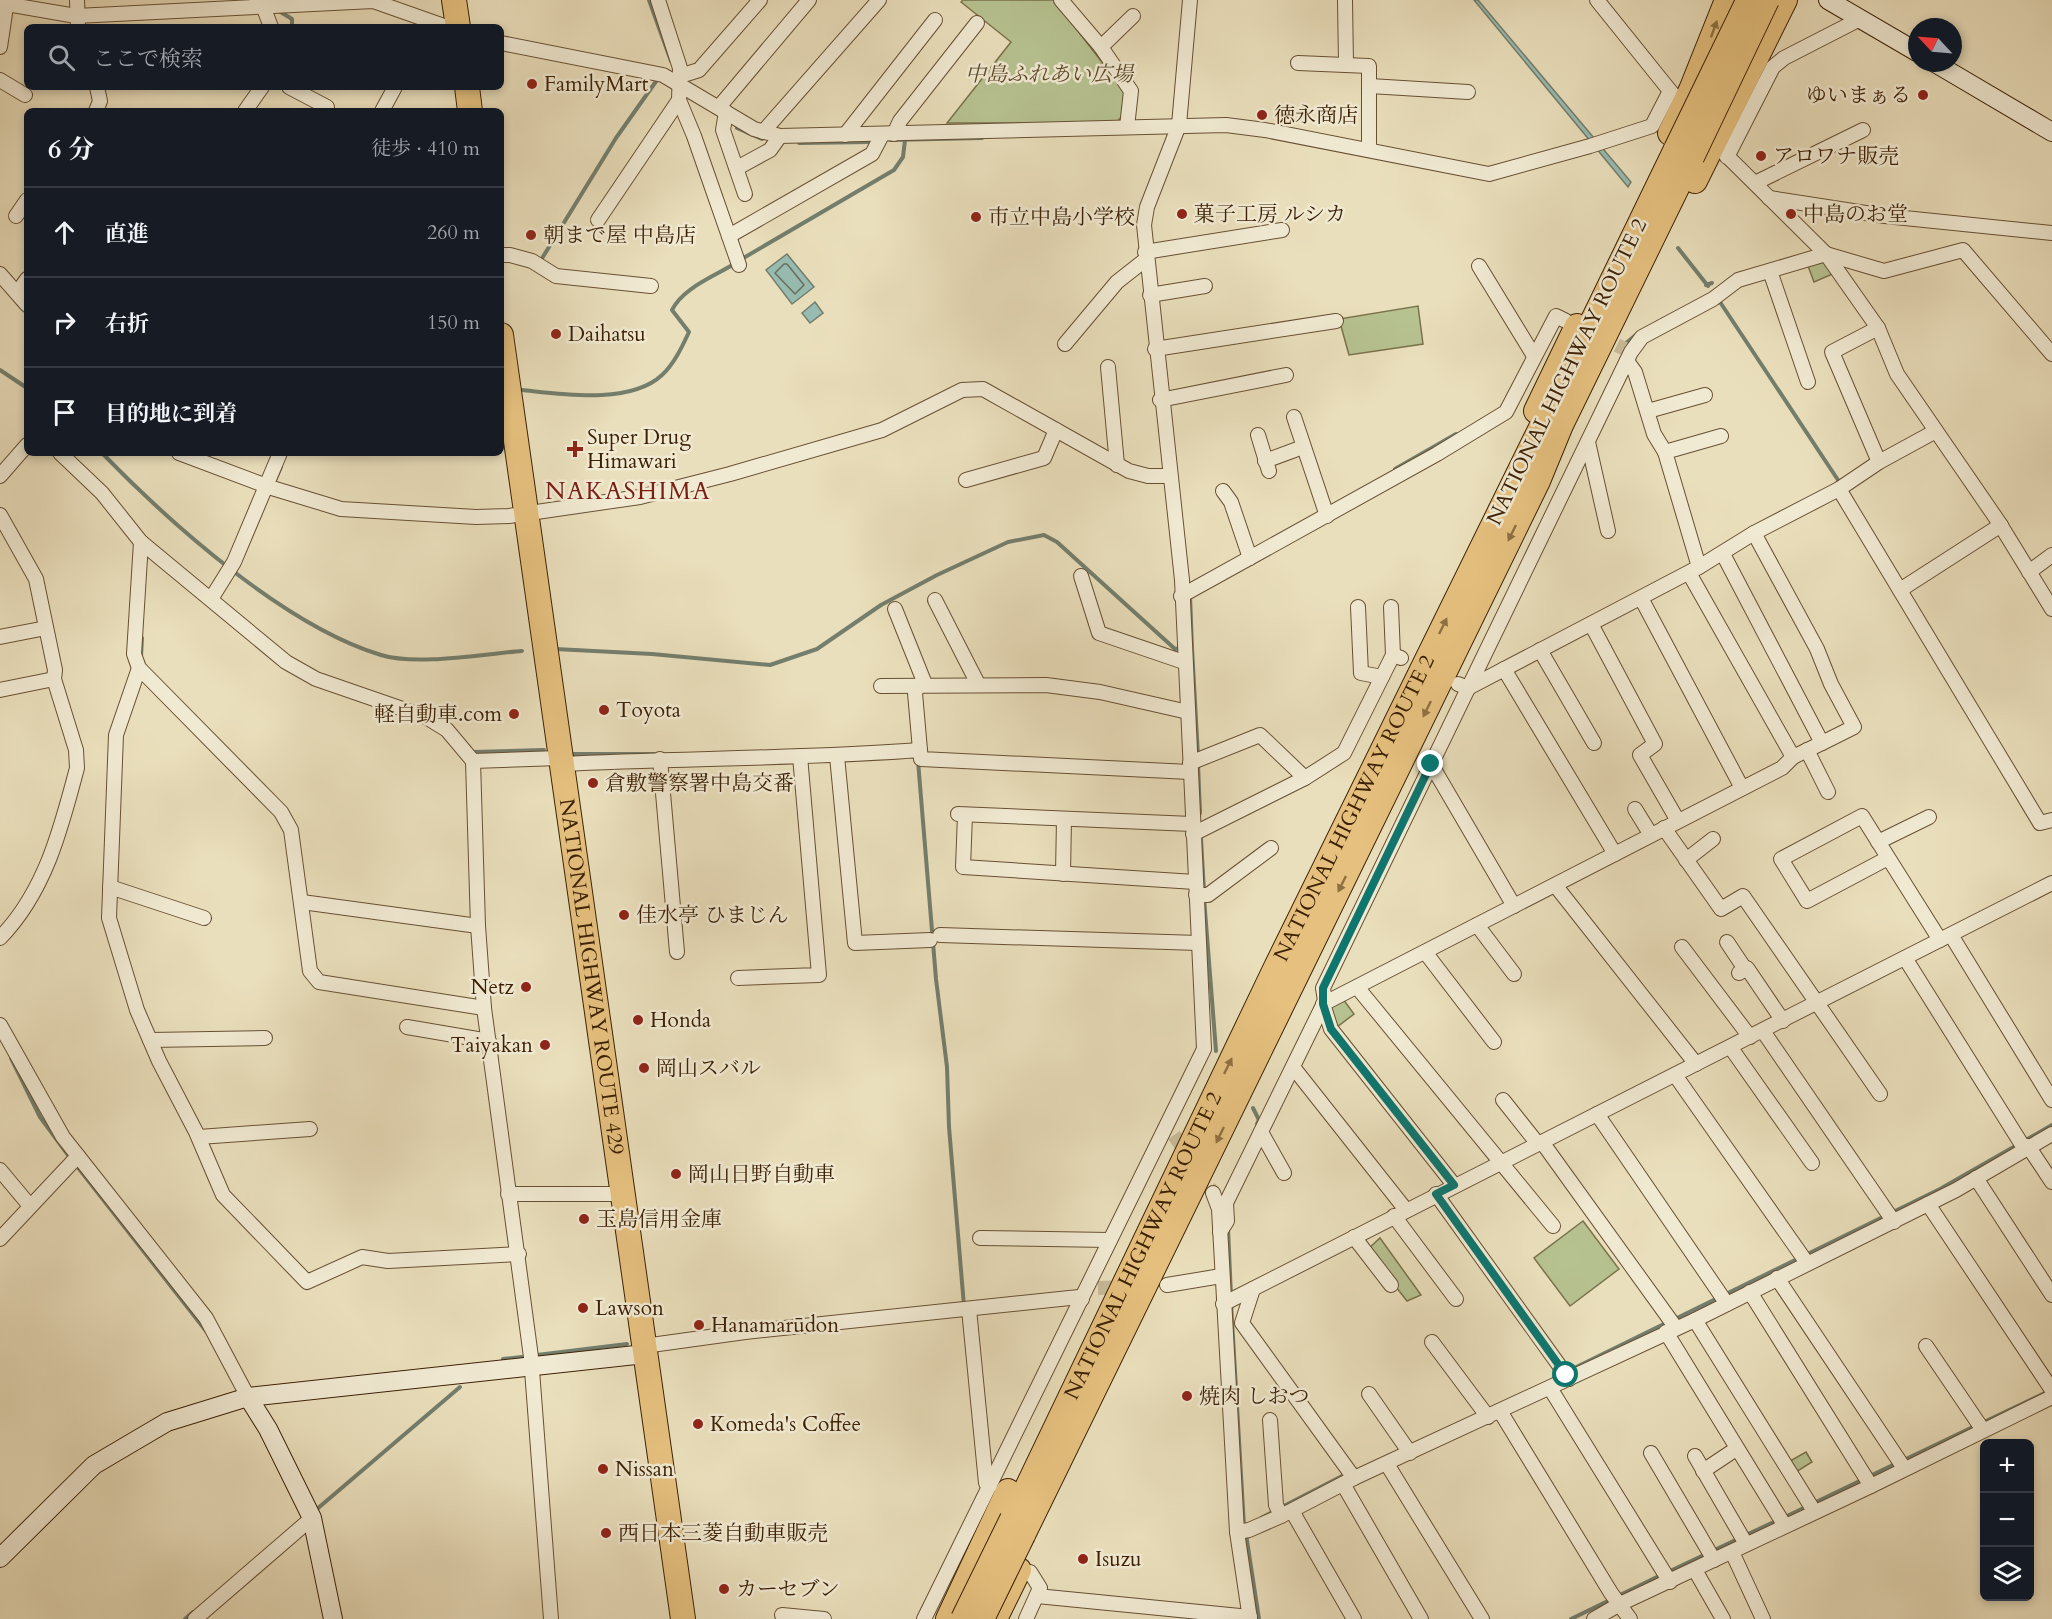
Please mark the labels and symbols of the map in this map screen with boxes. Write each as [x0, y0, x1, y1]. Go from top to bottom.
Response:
north arrow [1908, 18, 1962, 72]
one-way arrow [1710, 20, 1719, 38]
park label: 中島ふれあい広場 [965, 60, 1135, 89]
place label: FamilyMart [544, 70, 649, 99]
marker: FamilyMart [525, 77, 539, 91]
place label: ゆいまぁる [1806, 81, 1911, 110]
marker: ゆいまぁる [1916, 88, 1930, 102]
place label: 徳永商店 [1274, 101, 1358, 130]
marker: 徳永商店 [1255, 108, 1269, 122]
place label: アロワナ販売 [1773, 142, 1899, 171]
marker: アロワナ販売 [1754, 149, 1768, 163]
place label: 菓子工房 ルシカ [1194, 200, 1346, 229]
place label: 中島のお堂 [1803, 200, 1908, 229]
place label: 市立中島小学校 [988, 203, 1135, 232]
marker: 菓子工房 ルシカ [1175, 207, 1189, 221]
marker: 中島のお堂 [1784, 207, 1798, 221]
marker: 市立中島小学校 [969, 210, 983, 224]
street label: NATIONAL HIGHWAY ROUTE 2 [1480, 214, 1654, 530]
place label: 朝まで屋 中島店 [543, 221, 696, 250]
marker: 朝まで屋 中島店 [524, 228, 538, 242]
place label: Daihatsu [568, 320, 646, 349]
marker: Daihatsu [549, 327, 563, 341]
place label: Super Drug Himawari [587, 423, 691, 476]
marker: Super Drug Himawari [568, 442, 582, 456]
district label: NAKASHIMA [545, 475, 711, 508]
one-way arrow [1508, 525, 1517, 542]
one-way arrow [1438, 618, 1447, 635]
street label: NATIONAL HIGHWAY ROUTE 2 [1267, 650, 1442, 966]
place label: Toyota [616, 696, 681, 725]
place label: 軽自動車.com [374, 700, 502, 729]
one-way arrow [1423, 700, 1432, 717]
marker: Toyota [597, 703, 611, 717]
marker: 軽自動車.com [507, 707, 521, 721]
route end [1417, 750, 1443, 776]
place label: 倉敷警察署中島交番 [605, 769, 794, 798]
marker: 倉敷警察署中島交番 [586, 776, 600, 790]
street label: NATIONAL HIGHWAY ROUTE 429 [552, 797, 632, 1157]
one-way arrow [1337, 875, 1346, 892]
place label: 佳水亭 ひまじん [636, 901, 789, 930]
marker: 佳水亭 ひまじん [617, 908, 631, 922]
place label: Netz [471, 973, 515, 1002]
marker: Netz [519, 980, 533, 994]
place label: Honda [650, 1006, 711, 1035]
marker: Honda [631, 1013, 645, 1027]
place label: Taiyakan [450, 1031, 533, 1060]
marker: Taiyakan [538, 1038, 552, 1052]
place label: 岡山スバル [656, 1054, 761, 1083]
one-way arrow [1223, 1057, 1233, 1074]
marker: 岡山スバル [637, 1061, 651, 1075]
street label: NATIONAL HIGHWAY ROUTE 2 [1057, 1087, 1229, 1404]
one-way arrow [1215, 1126, 1224, 1143]
place label: 岡山日野自動車 [688, 1160, 835, 1189]
marker: 岡山日野自動車 [669, 1167, 683, 1181]
place label: 玉島信用金庫 [596, 1205, 722, 1234]
marker: 玉島信用金庫 [577, 1212, 591, 1226]
place label: Lawson [595, 1294, 664, 1323]
marker: Lawson [576, 1301, 590, 1315]
place label: Hanamarūdon [711, 1311, 839, 1340]
marker: Hanamarūdon [692, 1318, 706, 1332]
route start [1552, 1361, 1578, 1387]
place label: 焼肉 しおつ [1199, 1382, 1309, 1411]
marker: 焼肉 しおつ [1180, 1389, 1194, 1403]
place label: Komeda's Coffee [710, 1410, 861, 1439]
marker: Komeda's Coffee [691, 1417, 705, 1431]
place label: Nissan [615, 1455, 674, 1484]
marker: Nissan [596, 1462, 610, 1476]
place label: 西日本三菱自動車販売 [618, 1519, 828, 1548]
marker: 西日本三菱自動車販売 [599, 1526, 613, 1540]
place label: Isuzu [1095, 1545, 1142, 1574]
marker: Isuzu [1076, 1552, 1090, 1566]
place label: カーセブン [736, 1575, 840, 1604]
marker: カーセブン [717, 1582, 731, 1596]

